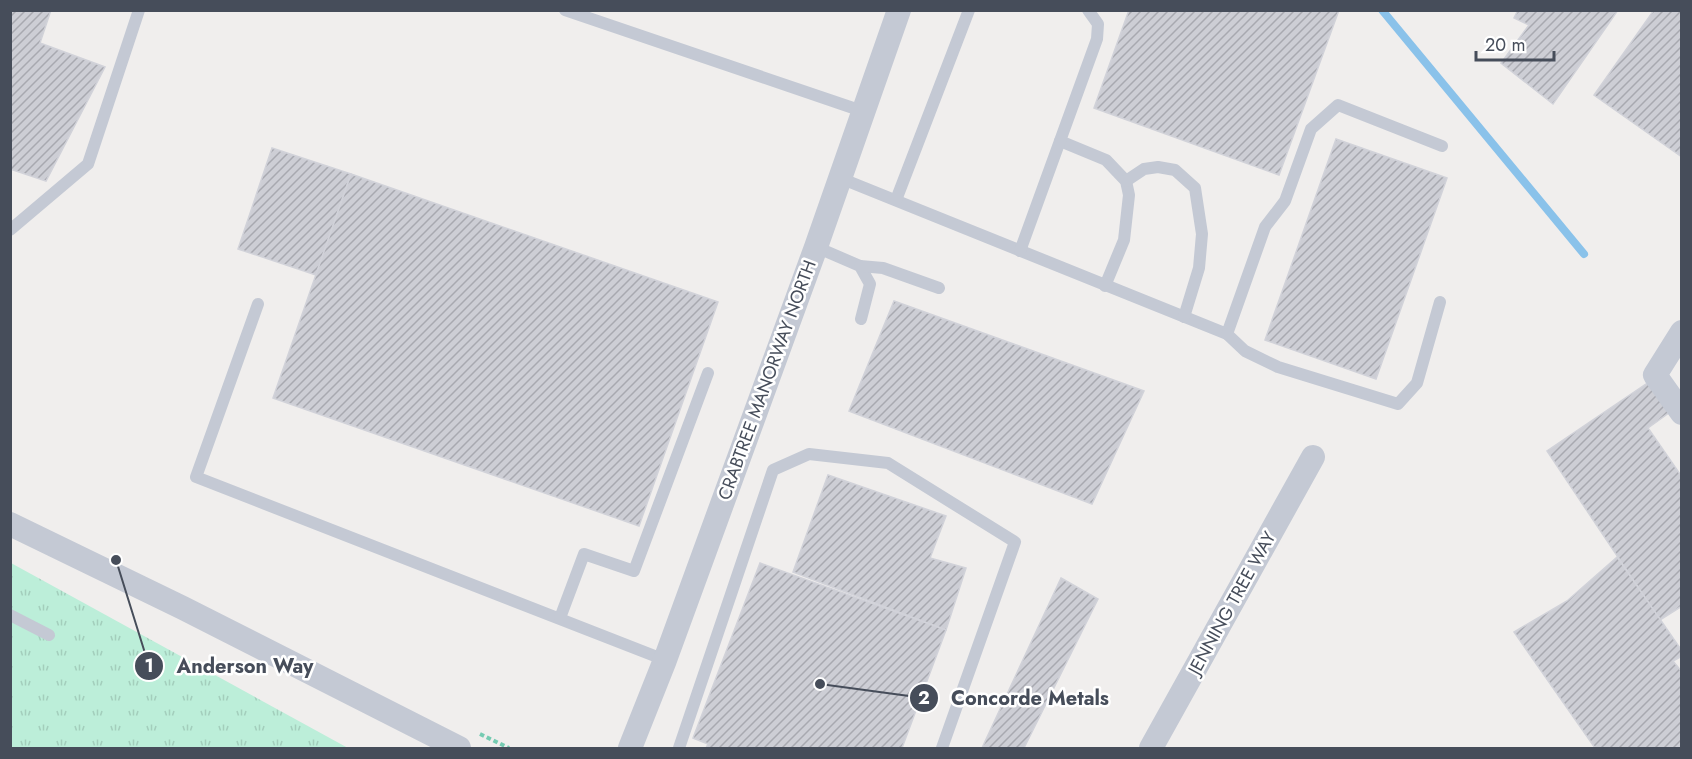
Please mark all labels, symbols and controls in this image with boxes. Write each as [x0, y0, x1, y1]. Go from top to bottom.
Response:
scale bar [1476, 24, 1554, 62]
text: 20 m [1485, 32, 1525, 58]
street label: CRABTREE MANORWAY NORTH [711, 256, 823, 504]
street label: JENNING TREE WAY [1181, 526, 1283, 681]
callout: Anderson Way [134, 647, 325, 685]
text: Anderson Way [175, 652, 314, 681]
text: 1 [144, 653, 154, 679]
callout: Concorde Metals [909, 679, 1121, 717]
text: Concorde Metals [951, 684, 1109, 713]
text: 2 [918, 685, 930, 711]

